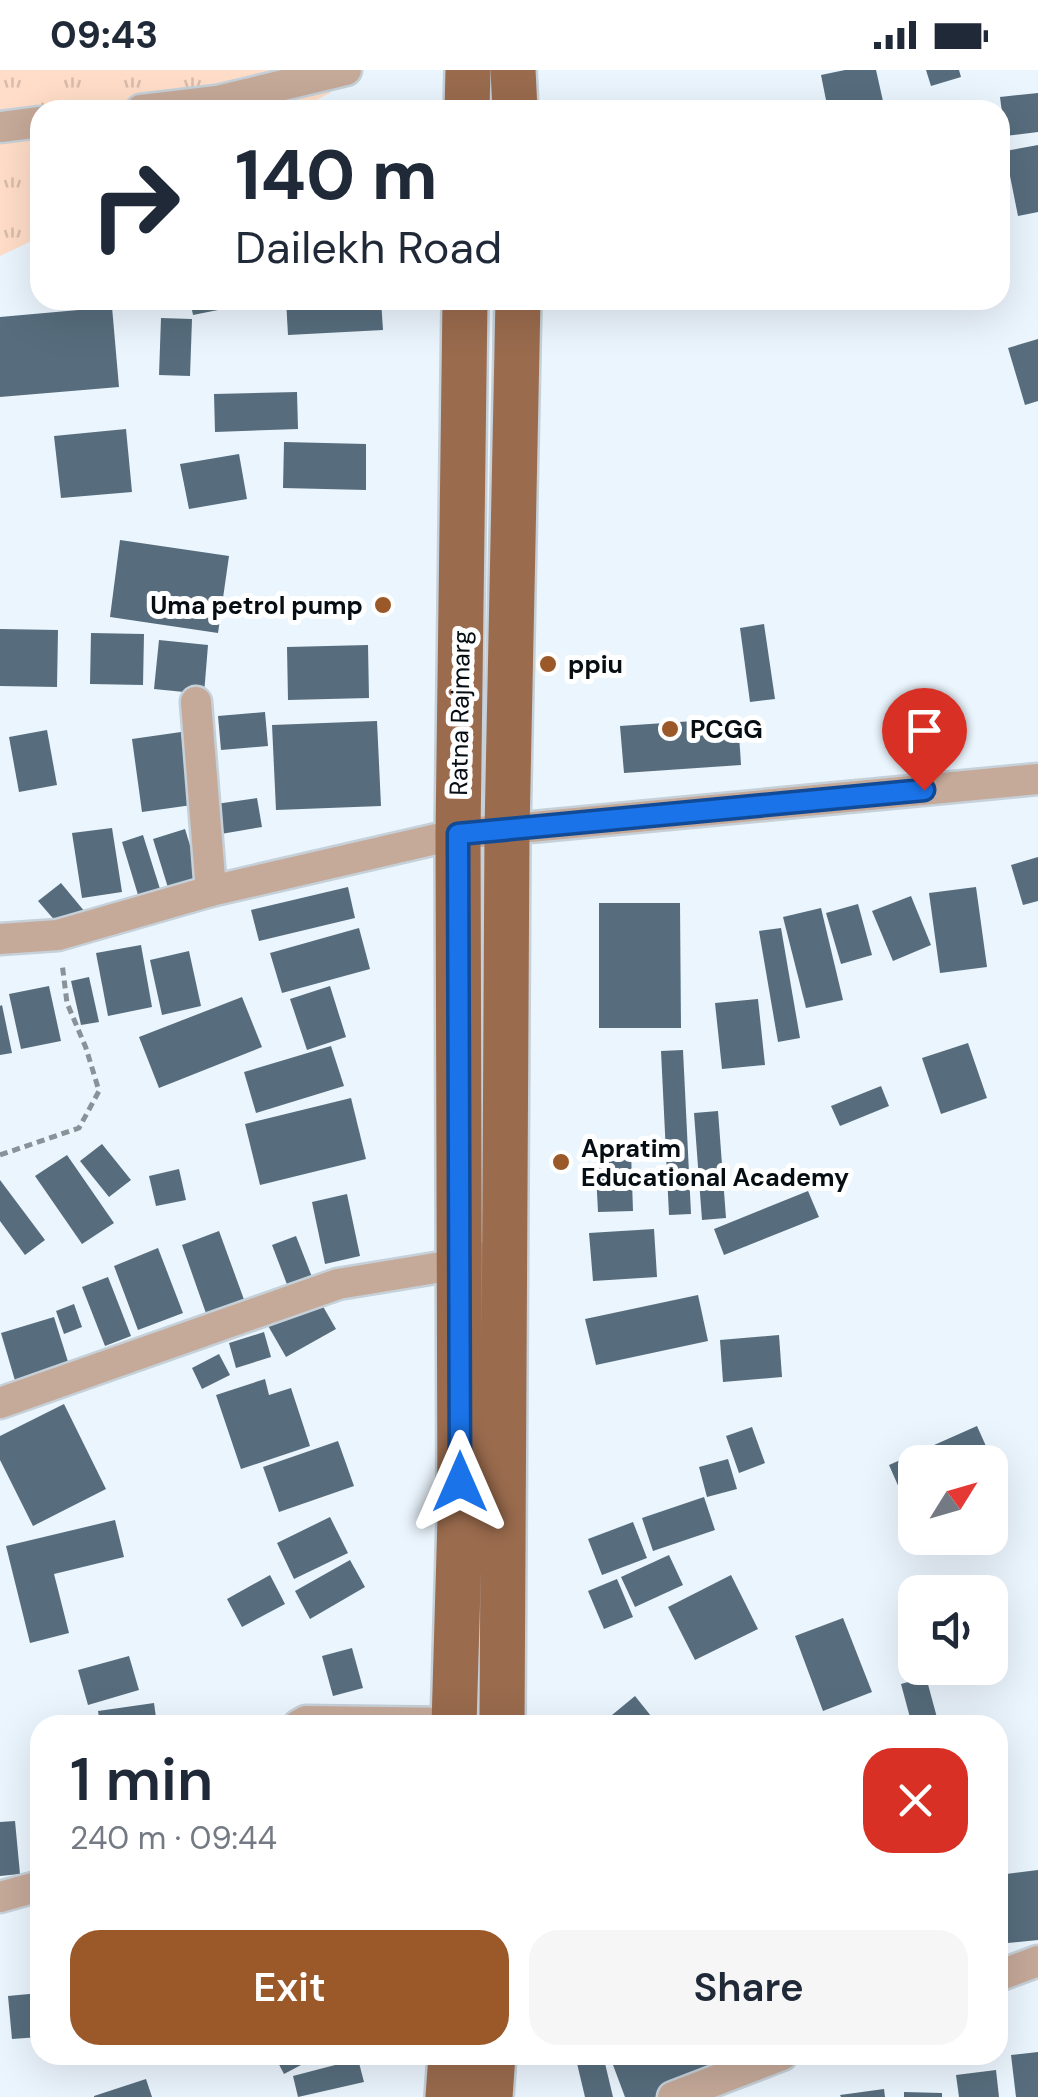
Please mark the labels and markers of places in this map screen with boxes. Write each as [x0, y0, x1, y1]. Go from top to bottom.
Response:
place label: Uma petrol pump [150, 589, 363, 622]
marker: Uma petrol pump [372, 594, 394, 616]
place label: ppiu [568, 648, 623, 681]
marker: ppiu [537, 653, 559, 675]
pin [882, 688, 967, 791]
place label: PCGG [690, 713, 763, 746]
marker: PCGG [659, 718, 681, 740]
place label: Apratim Educational Academy [581, 1132, 849, 1194]
marker: Apratim Educational Academy [550, 1151, 572, 1173]

